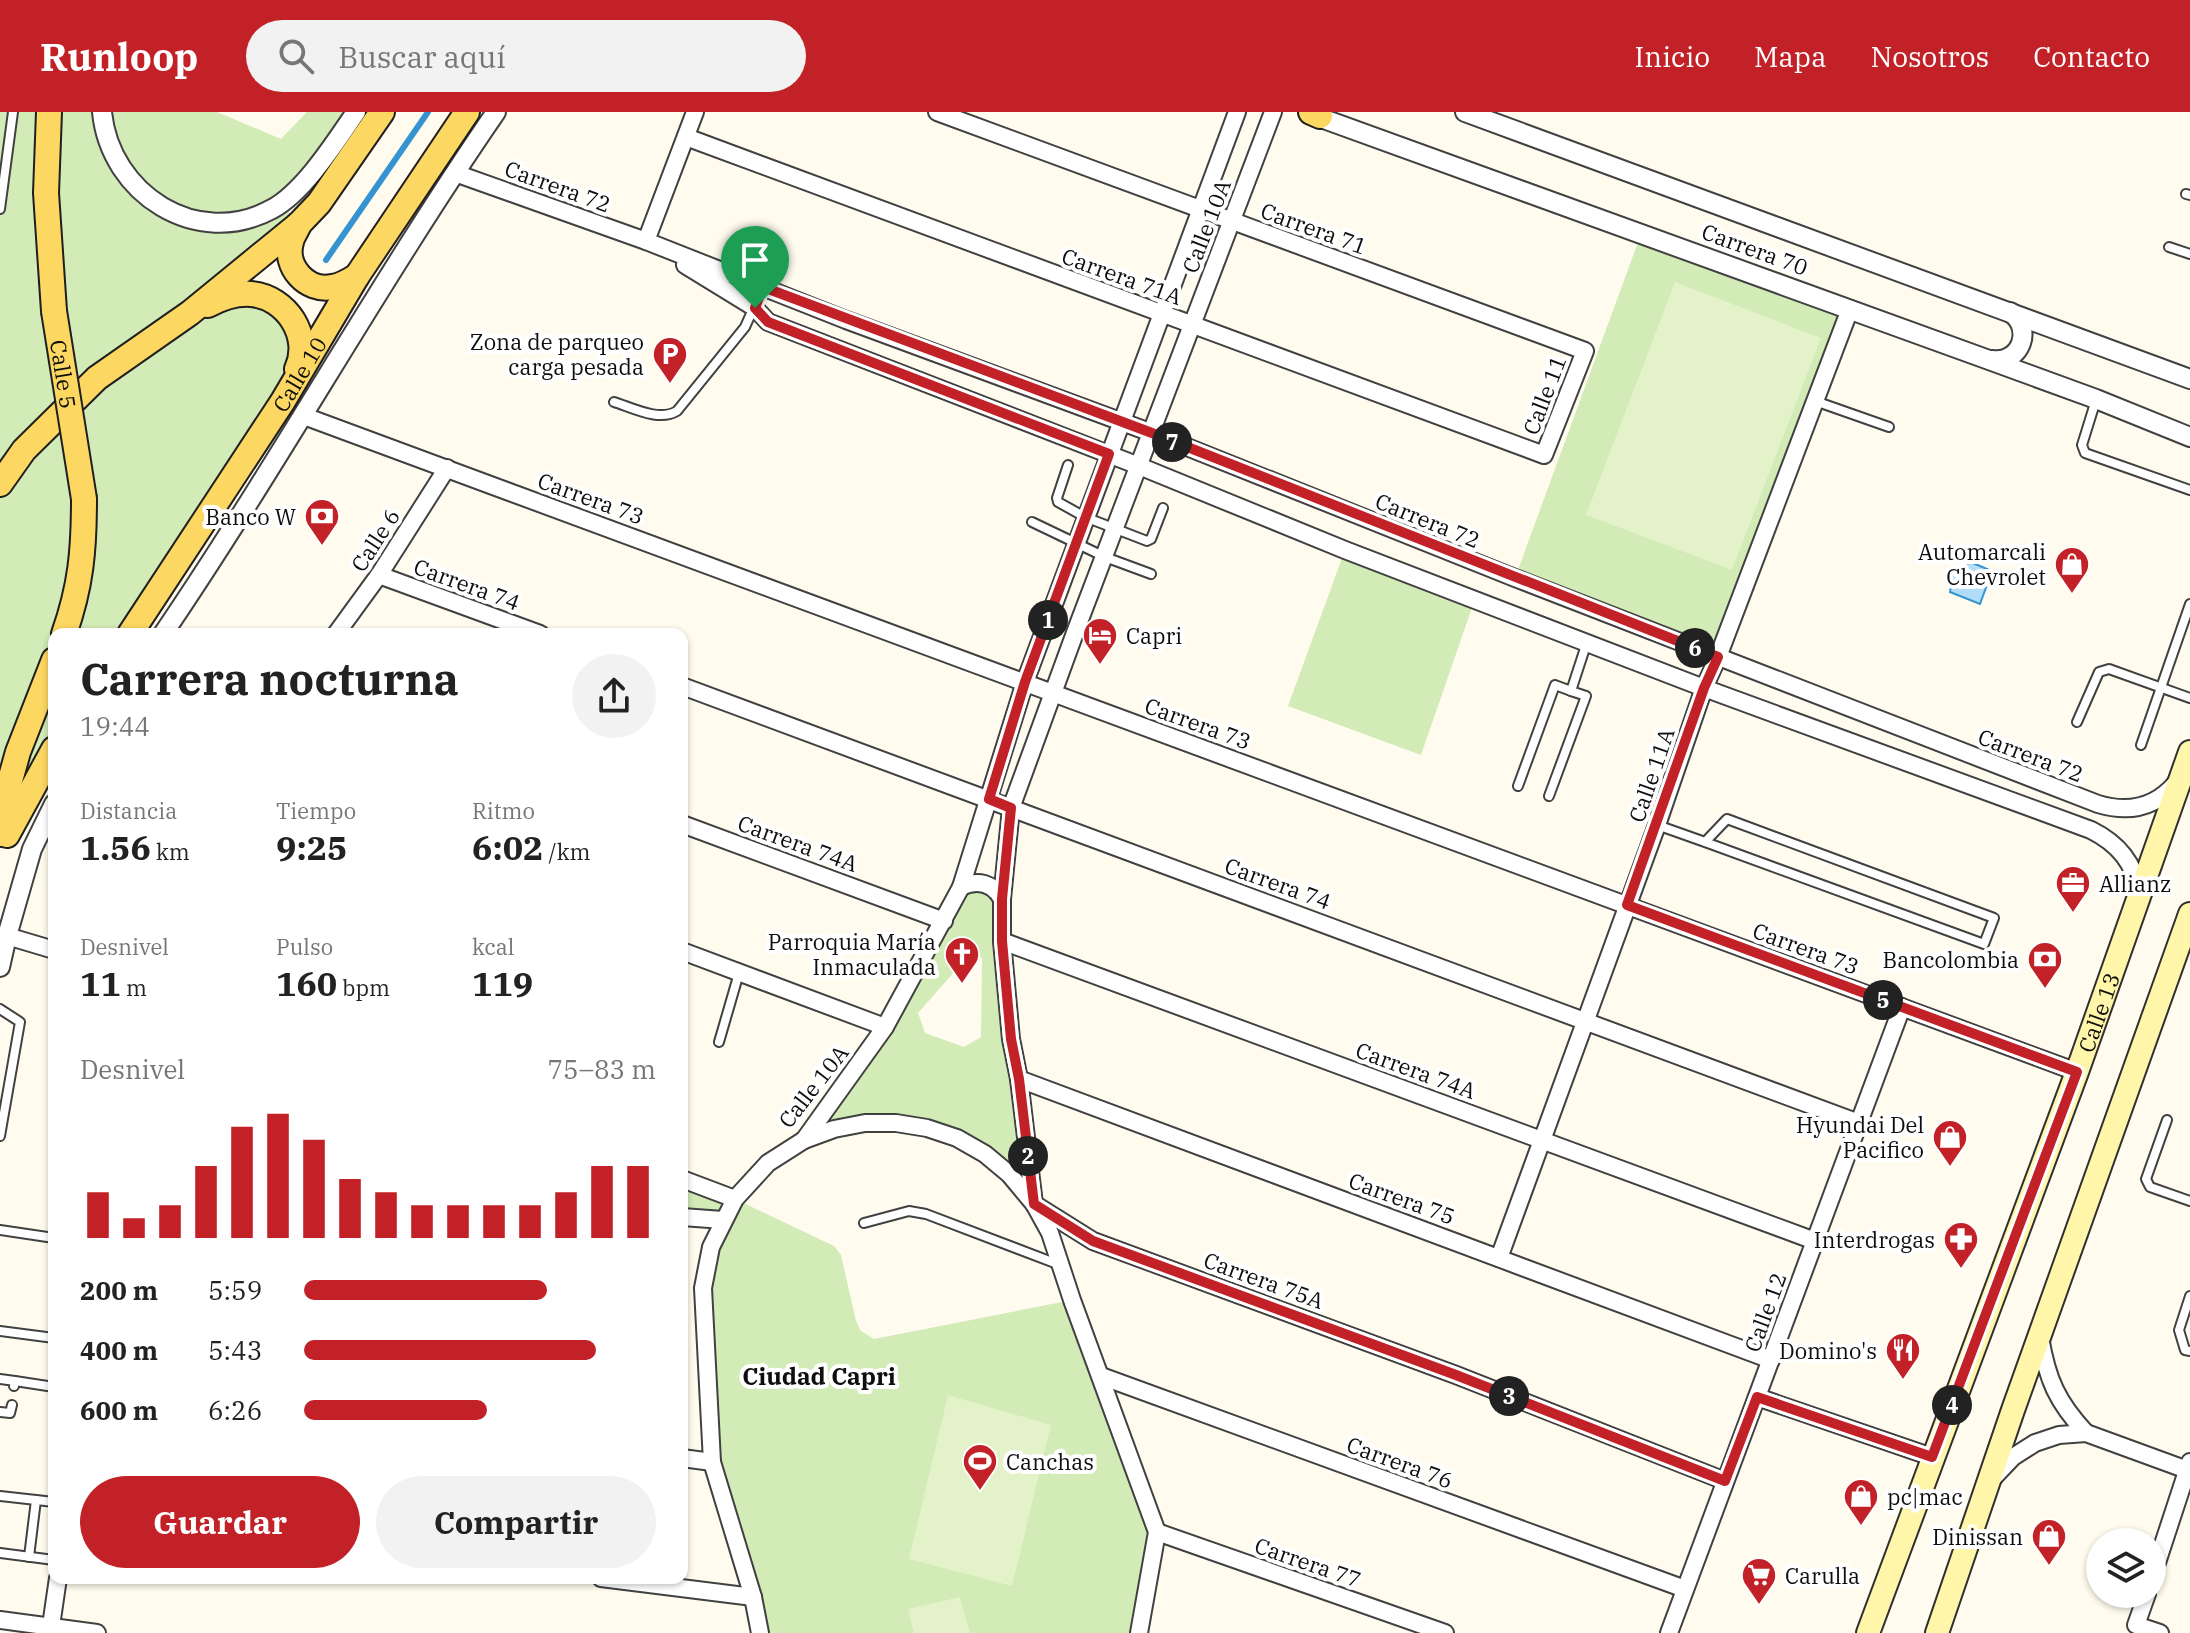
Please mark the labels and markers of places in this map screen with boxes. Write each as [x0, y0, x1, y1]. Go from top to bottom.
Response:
pin [721, 226, 789, 308]
place label: Zona de parqueo carga pesada [470, 327, 644, 381]
parking icon: Zona de parqueo carga pesada [651, 335, 689, 385]
pin: 7 [1152, 422, 1192, 462]
bank icon: Banco W [303, 497, 341, 547]
place label: Banco W [205, 502, 296, 531]
place label: Automarcali Chevrolet [1918, 537, 2046, 591]
shop icon: Automarcali Chevrolet [2053, 545, 2091, 595]
pin: 1 [1028, 600, 1068, 640]
hotel icon: Capri [1081, 616, 1119, 666]
place label: Capri [1126, 621, 1182, 650]
pin: 6 [1675, 628, 1715, 668]
office icon: Allianz [2054, 864, 2092, 914]
place label: Allianz [2099, 869, 2171, 898]
place label: Parroquia María Inmaculada [768, 927, 936, 981]
church icon: Parroquia María Inmaculada [943, 935, 981, 985]
bank icon: Bancolombia [2026, 940, 2064, 990]
place label: Bancolombia [1883, 945, 2019, 974]
pin: 5 [1863, 980, 1903, 1020]
place label: Hyundai Del Pacifico [1796, 1110, 1924, 1164]
shop icon: Hyundai Del Pacifico [1931, 1118, 1969, 1168]
pin: 2 [1008, 1136, 1048, 1176]
pharmacy icon: Interdrogas [1942, 1220, 1980, 1270]
place label: Interdrogas [1814, 1225, 1935, 1254]
restaurant icon: Domino's [1884, 1331, 1922, 1381]
place label: Domino's [1779, 1336, 1877, 1365]
pin: 3 [1489, 1376, 1529, 1416]
pin: 4 [1932, 1385, 1972, 1425]
sports icon: Canchas [961, 1442, 999, 1492]
place label: Canchas [1006, 1447, 1094, 1476]
shop icon: pc|mac [1842, 1477, 1880, 1527]
place label: pc|mac [1887, 1482, 1963, 1511]
shop icon: Dinissan [2030, 1517, 2068, 1567]
place label: Dinissan [1932, 1522, 2023, 1551]
supermarket icon: Carulla [1740, 1556, 1778, 1606]
place label: Carulla [1785, 1561, 1860, 1590]

